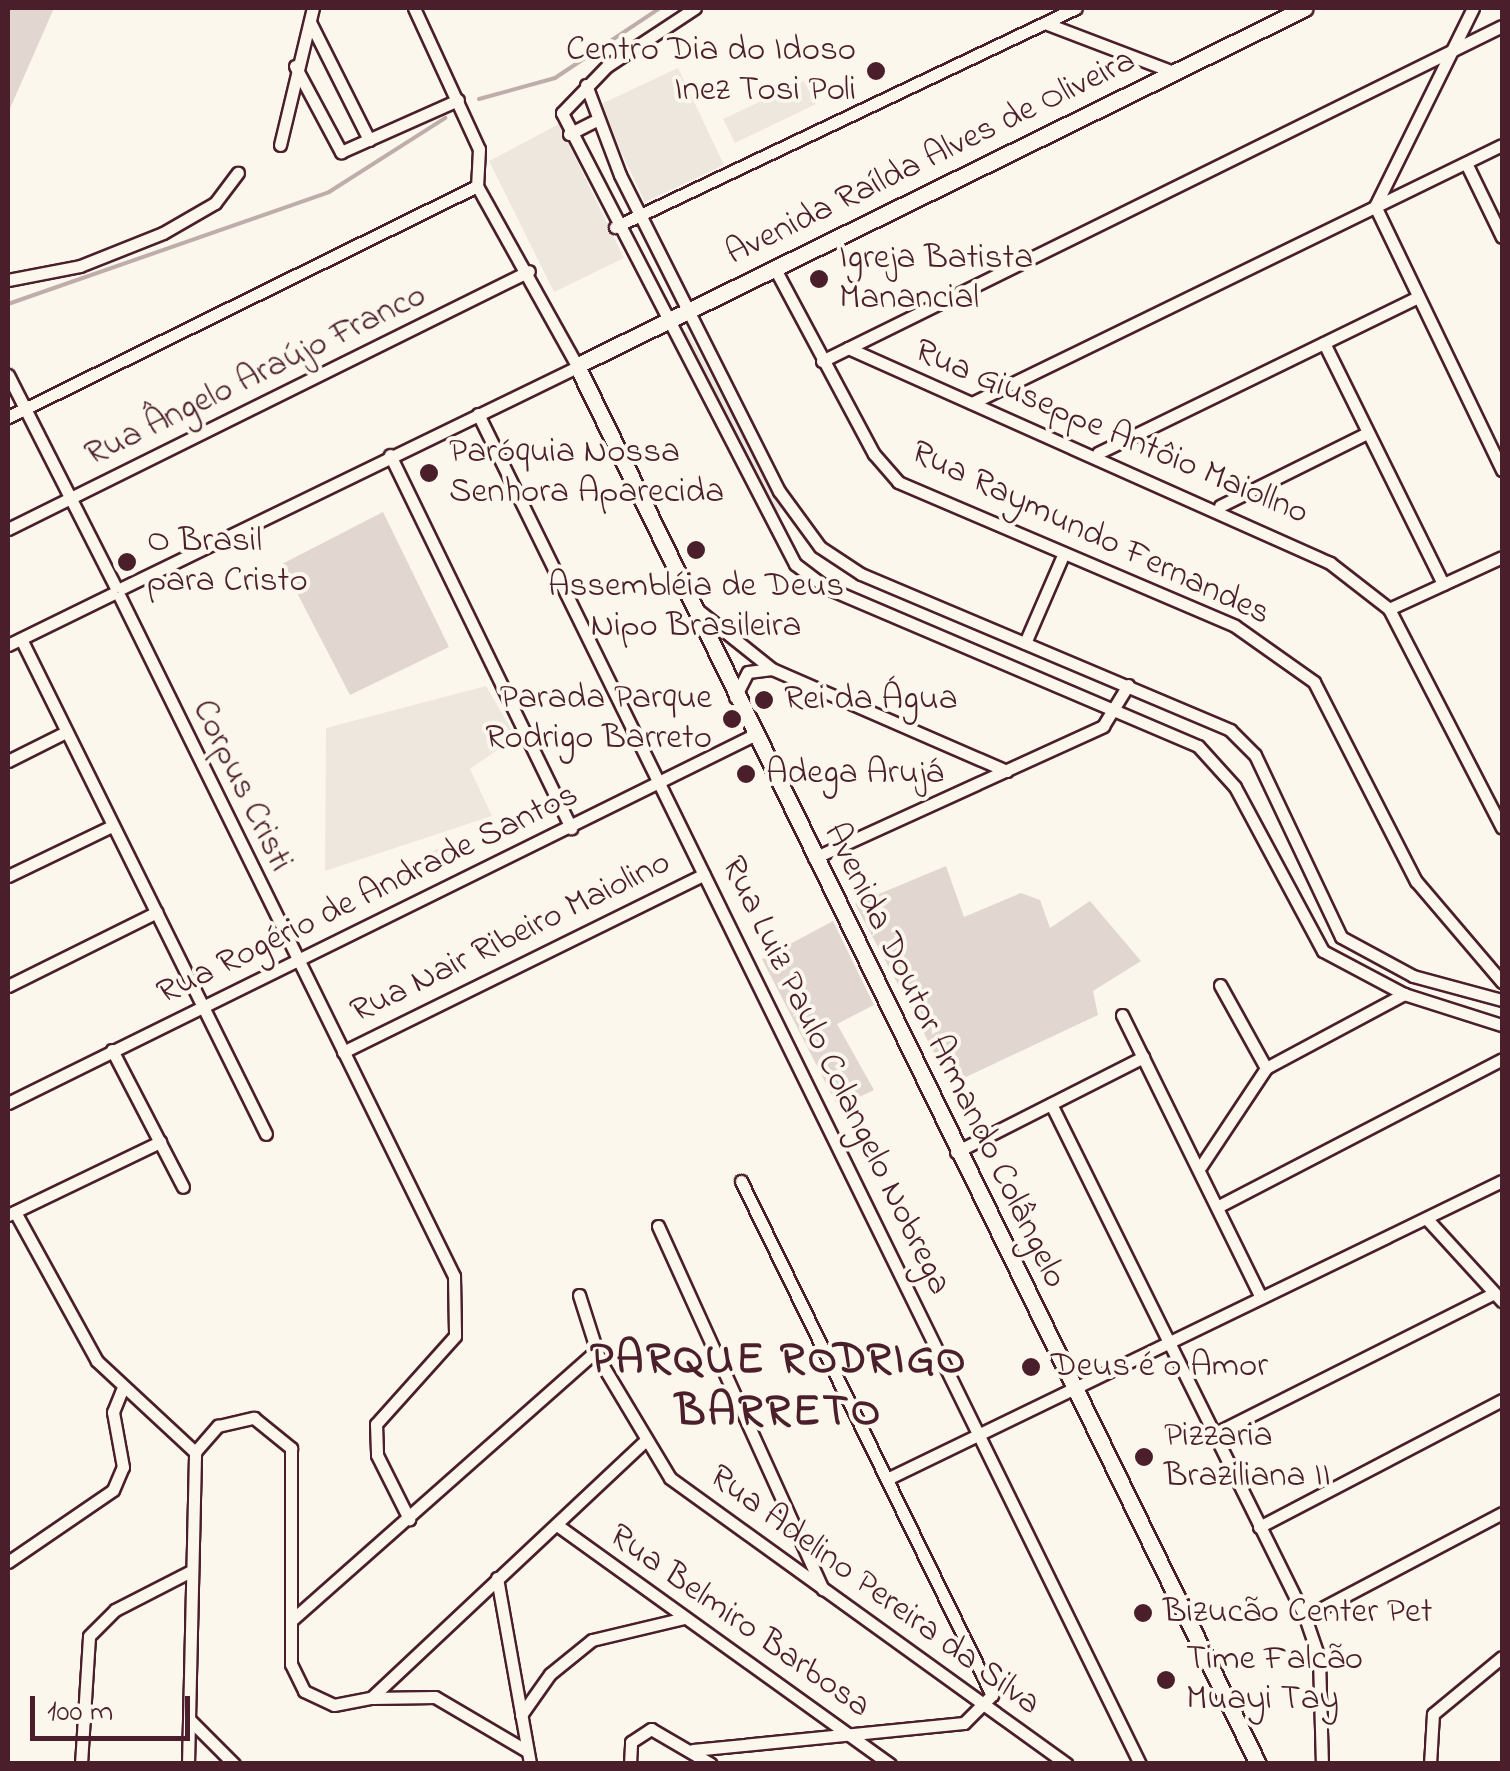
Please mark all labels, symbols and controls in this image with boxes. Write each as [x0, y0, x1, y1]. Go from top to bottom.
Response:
place label: Centro Dia do Idoso Inez Tosi Poli [566, 30, 856, 112]
street label: Avenida Raílda Alves de Oliveira [719, 40, 1143, 276]
marker: Centro Dia do Idoso Inez Tosi Poli [865, 60, 887, 82]
place label: Igreja Batista Manancial [839, 238, 1033, 320]
marker: Igreja Batista Manancial [808, 268, 830, 290]
street label: Rua Ângelo Araújo Franco [79, 275, 433, 477]
street label: Rua Giuseppe Antôio Maiollno [908, 331, 1314, 535]
place label: Paróquia Nossa Senhora Aparecida [449, 432, 724, 514]
street label: Rua Raymundo Fernandes [904, 432, 1276, 636]
marker: Paróquia Nossa Senhora Aparecida [418, 462, 440, 484]
place label: O Brasil para Cristo [147, 521, 308, 603]
marker: Assembléia de Deus Nipo Brasileira [685, 539, 707, 561]
marker: O Brasil para Cristo [116, 551, 138, 573]
place label: Assembléia de Deus Nipo Brasileira [548, 566, 844, 648]
place label: Parada Parque Rodrigo Barreto [485, 678, 712, 760]
place label: Rei da Água [784, 679, 958, 721]
marker: Rei da Água [753, 689, 775, 711]
street label: Corpus Cristi [181, 693, 301, 879]
marker: Parada Parque Rodrigo Barreto [721, 708, 743, 730]
place label: Adega Arujá [766, 753, 943, 795]
marker: Adega Arujá [735, 763, 757, 785]
street label: Rua Rogério de Andrade Santos [151, 775, 585, 1015]
street label: Avenida Doutor Armando Colângelo [813, 817, 1075, 1295]
street label: Rua Nair Ribeiro Maiolino [344, 842, 678, 1034]
street label: Rua Luiz Paulo Colangelo Nobrega [710, 850, 960, 1302]
district label: PARQUE RODRIGO BARRETO [590, 1335, 968, 1441]
place label: Deus é o Amor [1051, 1346, 1268, 1388]
marker: Deus é o Amor [1020, 1356, 1042, 1378]
place label: Pizzaria Braziliana II [1164, 1416, 1331, 1498]
marker: Pizzaria Braziliana II [1133, 1446, 1155, 1468]
street label: Rua Adelino Pereira da Silva [700, 1457, 1048, 1725]
street label: Rua Belmiro Barbosa [600, 1516, 878, 1728]
place label: Bizucão Center Pet [1163, 1592, 1432, 1634]
marker: Bizucão Center Pet [1132, 1602, 1154, 1624]
place label: Time Falcão Muayi Tay [1186, 1639, 1363, 1721]
marker: Time Falcão Muayi Tay [1155, 1669, 1177, 1691]
scale bar [35, 1676, 195, 1738]
text: 100 m [47, 1691, 113, 1735]

